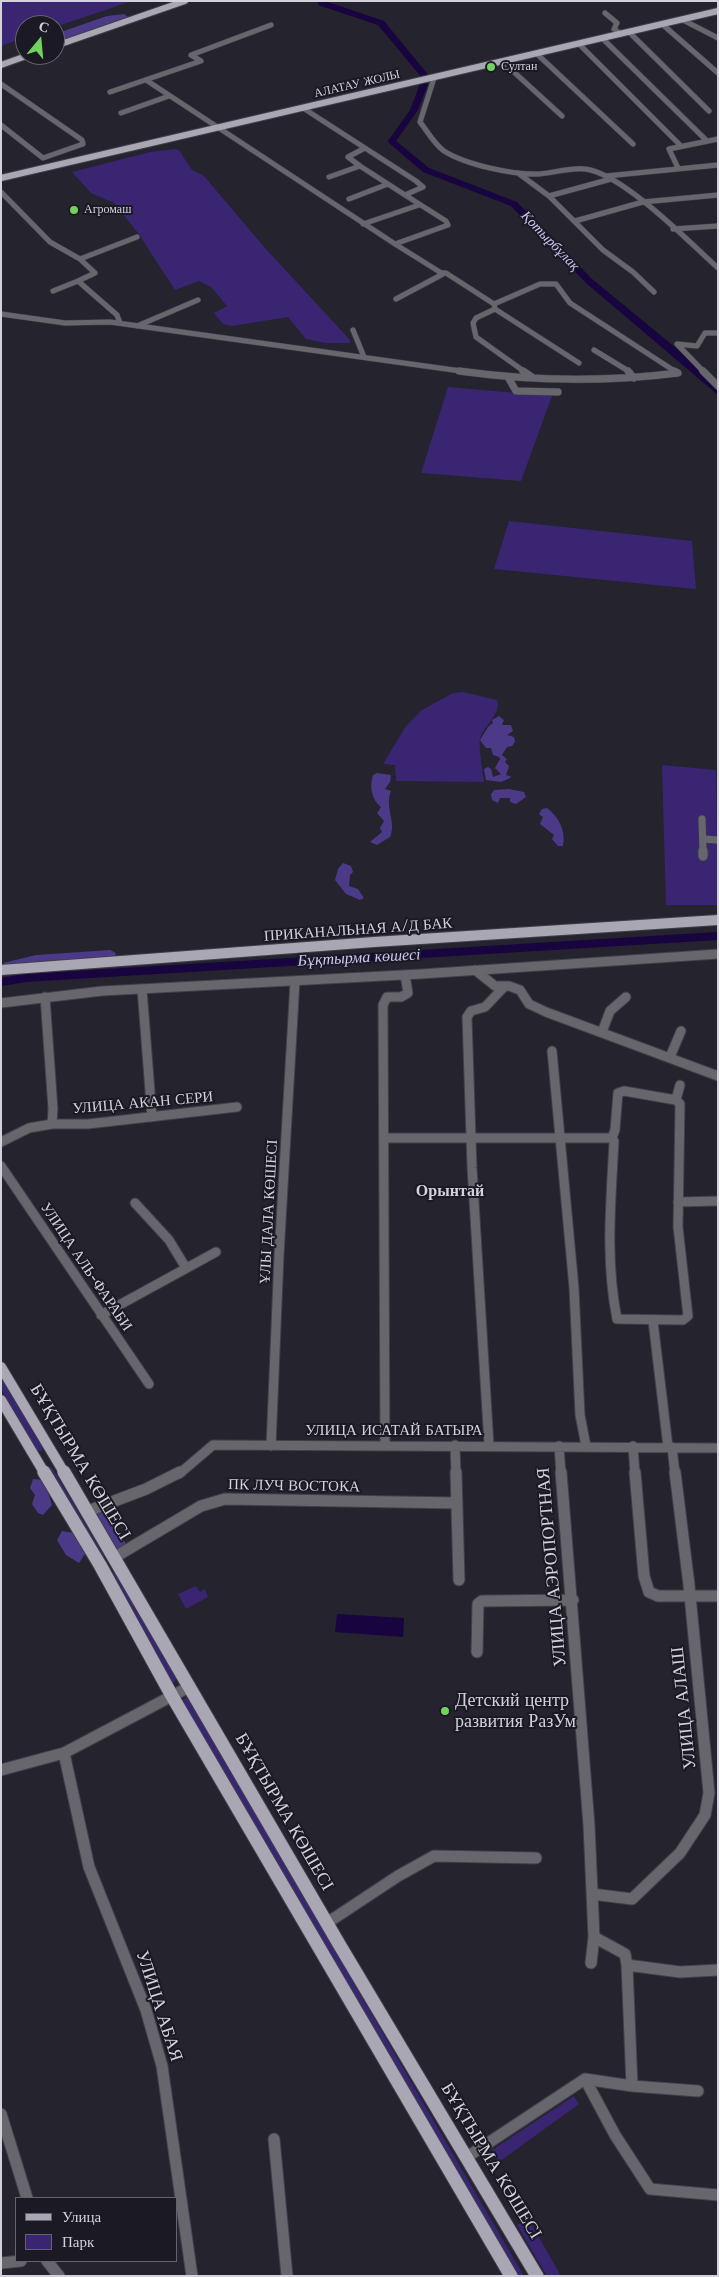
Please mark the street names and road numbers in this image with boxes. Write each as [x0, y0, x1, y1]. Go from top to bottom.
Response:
street label: АЛАТАУ ЖОЛЫ [313, 67, 401, 101]
street label: ПРИКАНАЛЬНАЯ А/Д БАК [263, 914, 453, 946]
street label: УЛИЦА АКАН СЕРИ [72, 1088, 214, 1118]
street label: ҰЛЫ ДАЛА КӨШЕСІ [256, 1139, 282, 1285]
street label: УЛИЦА АЛЬ-ФАРАБИ [36, 1199, 136, 1335]
street label: БҰҚТЫРМА КӨШЕСІ [25, 1380, 135, 1544]
street label: УЛИЦА ИСАТАЙ БАТЫРА [305, 1422, 483, 1440]
street label: УЛИЦА АЭРОПОРТНАЯ [533, 1466, 571, 1668]
street label: ПК ЛУЧ ВОСТОКА [228, 1476, 360, 1496]
street label: УЛИЦА АЛАШ [667, 1645, 701, 1771]
street label: БҰҚТЫРМА КӨШЕСІ [230, 1729, 338, 1895]
street label: УЛИЦА АБАЯ [131, 1948, 187, 2064]
street label: БҰҚТЫРМА КӨШЕСІ [436, 2079, 546, 2243]

